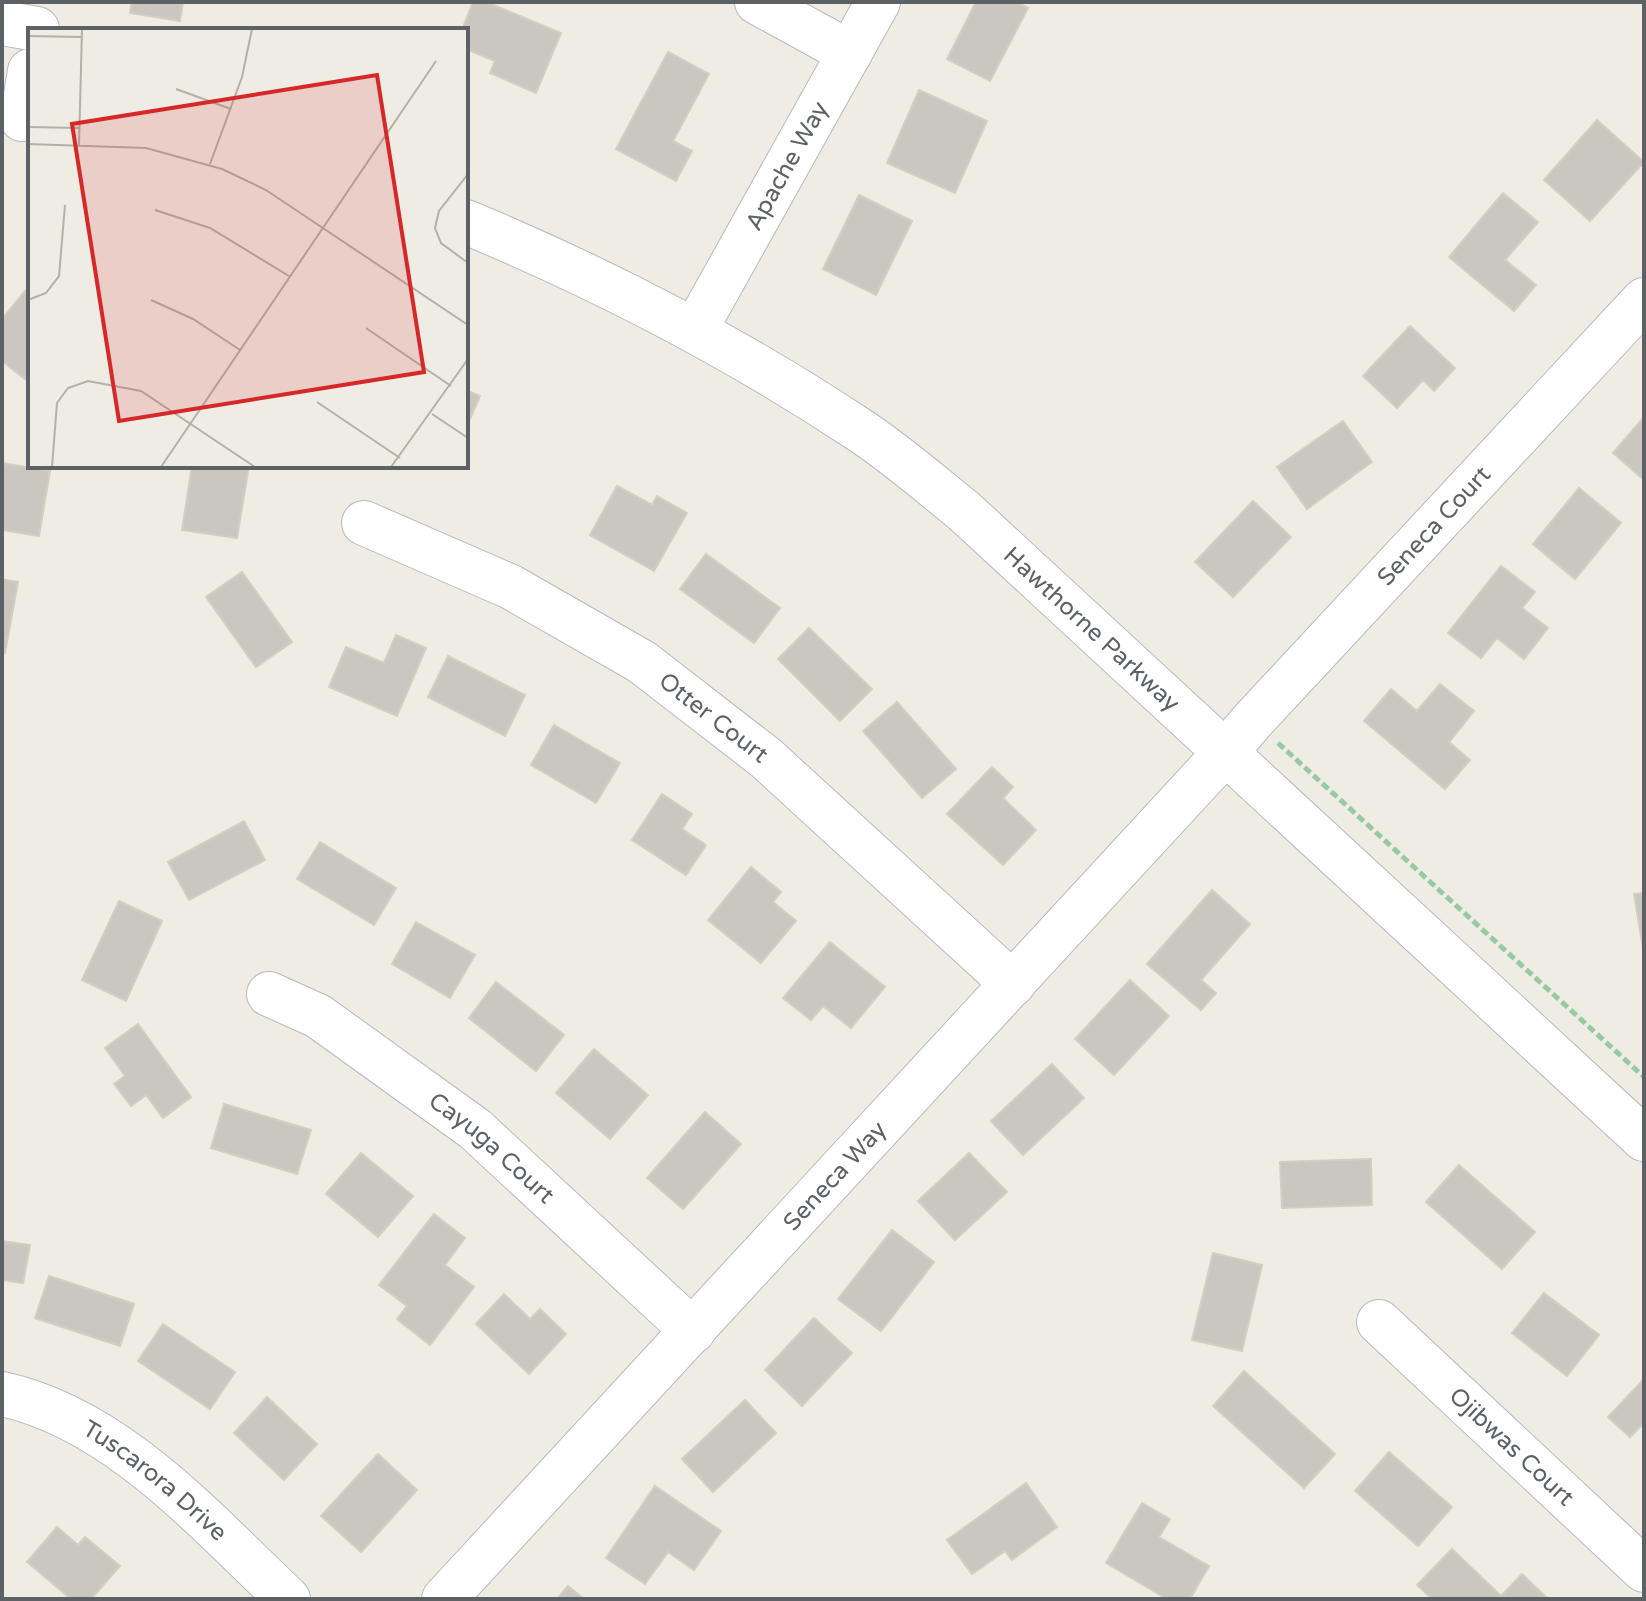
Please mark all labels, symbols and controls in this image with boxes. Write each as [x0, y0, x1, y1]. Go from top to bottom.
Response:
inset map [28, 28, 468, 468]
street label: Apache Way [739, 96, 835, 236]
street label: Seneca Court [1371, 460, 1497, 592]
street label: Hawthorne Parkway [997, 541, 1186, 718]
street label: Otter Court [653, 666, 774, 769]
street label: Cayuga Court [423, 1087, 560, 1210]
street label: Seneca Way [777, 1115, 893, 1237]
street label: Ojibwas Court [1443, 1381, 1580, 1512]
street label: Tuscarora Drive [77, 1414, 233, 1547]

